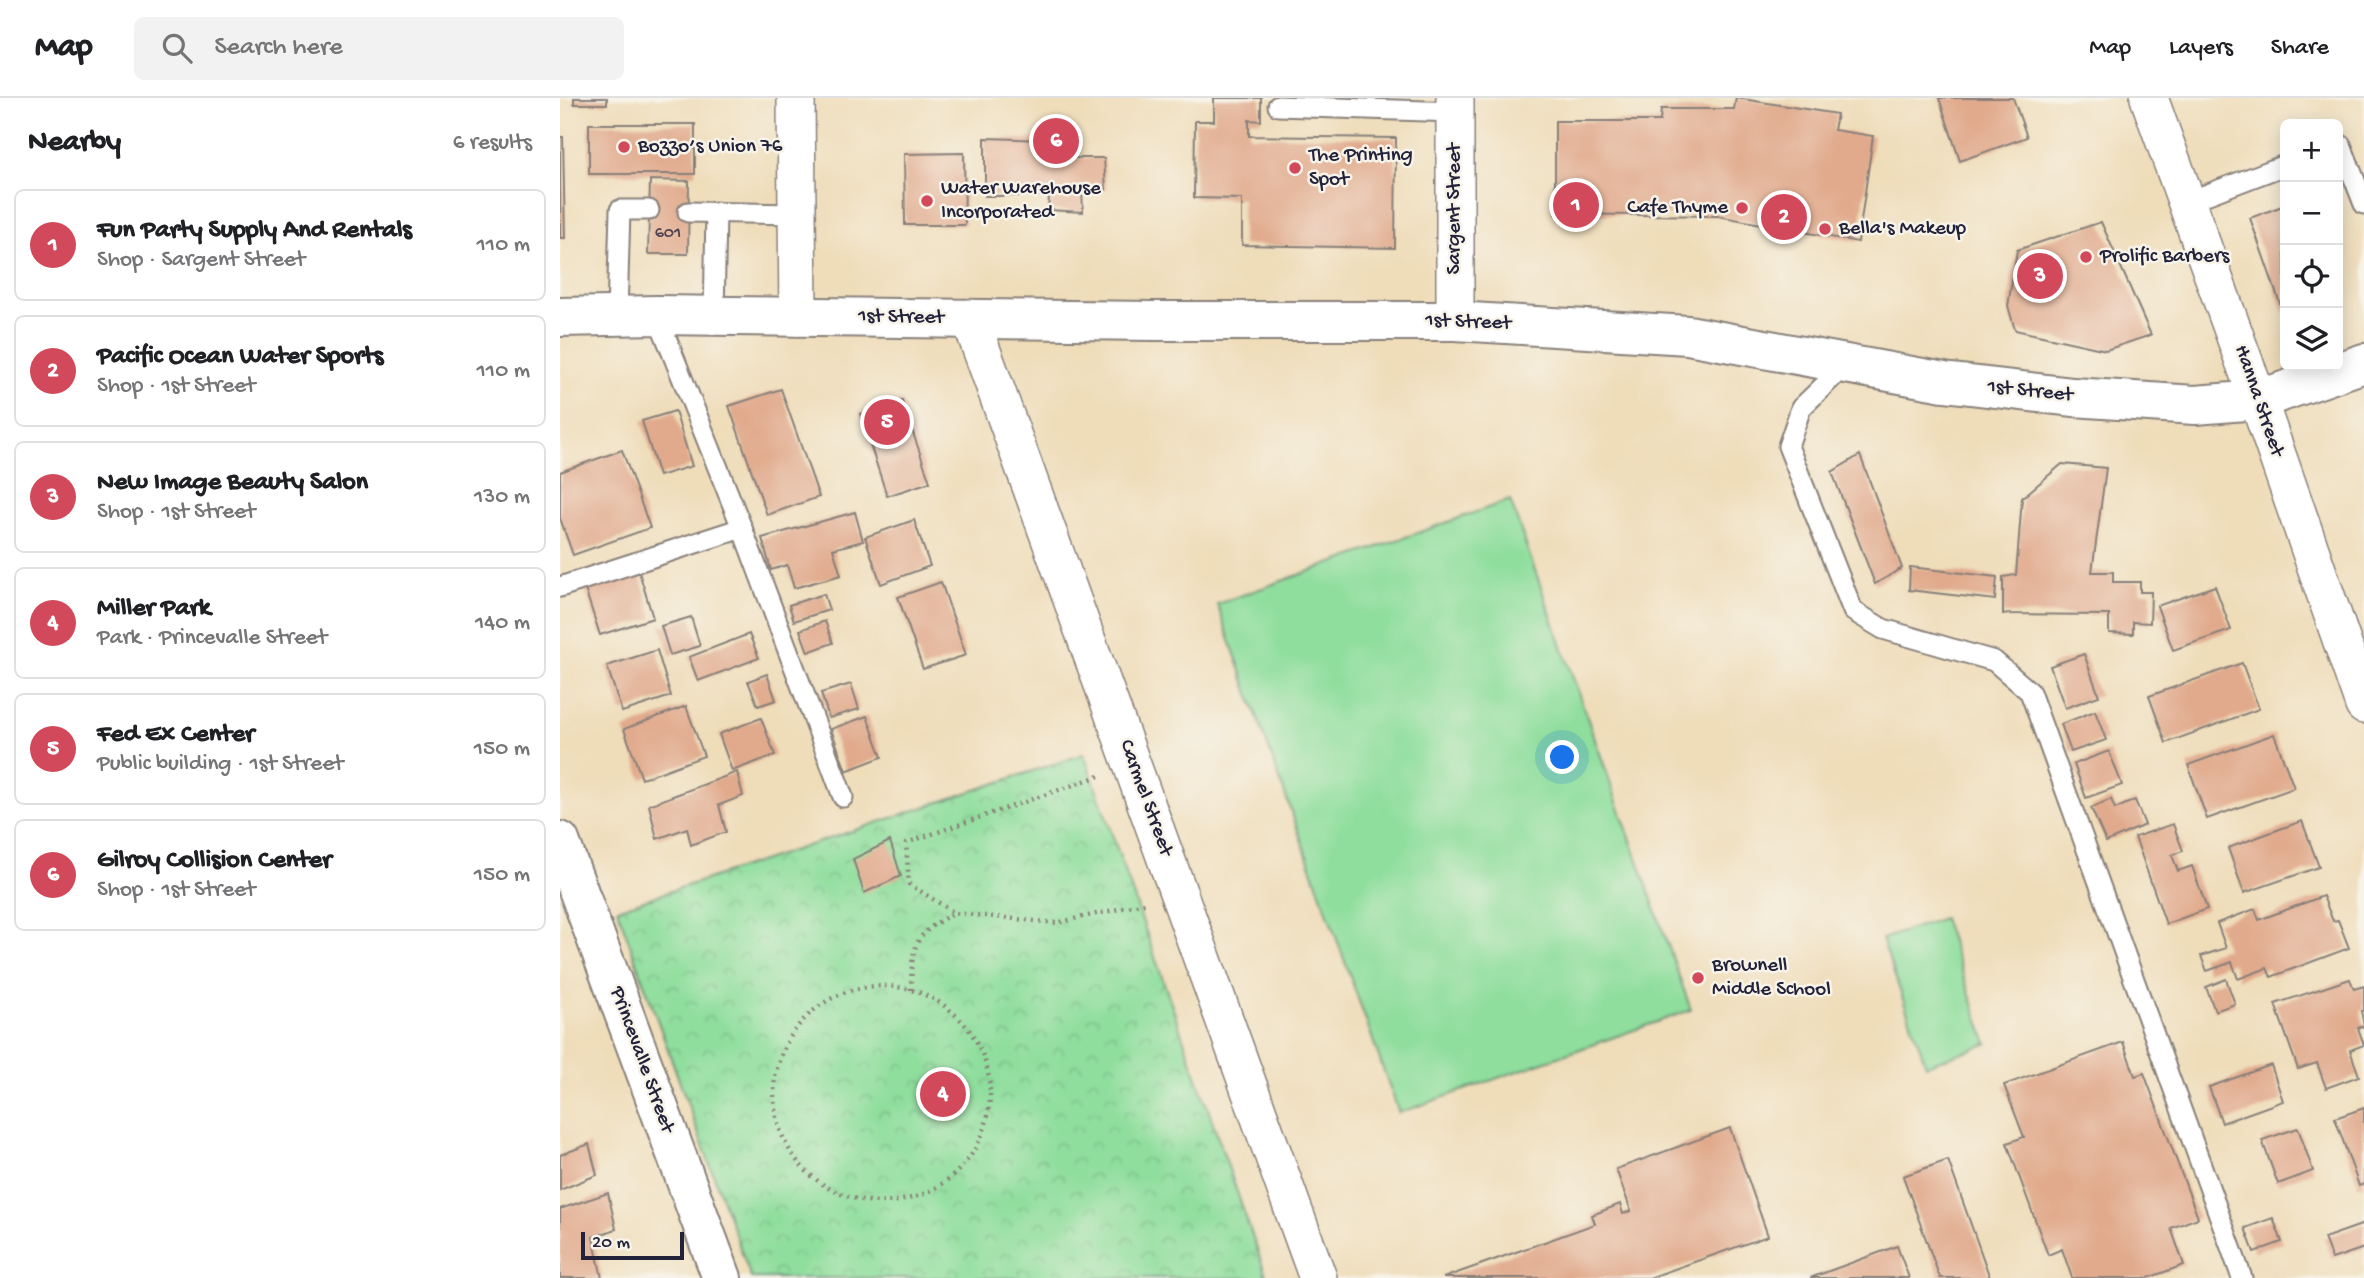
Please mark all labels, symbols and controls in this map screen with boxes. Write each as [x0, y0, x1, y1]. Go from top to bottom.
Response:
search box [134, 17, 624, 80]
text: Map [35, 29, 92, 67]
icon: search [158, 29, 196, 67]
text: Search here [214, 33, 343, 64]
text: Map [2089, 34, 2131, 63]
text: Layers [2169, 34, 2233, 63]
text: Share [2271, 34, 2329, 63]
pin: 6 [1033, 115, 1079, 167]
map controls [2280, 119, 2343, 371]
button: + [2280, 119, 2343, 182]
text: Nearby [28, 126, 121, 161]
text: 6 results [453, 130, 532, 157]
place label: Bozzo’s Union 76 [637, 135, 783, 160]
marker: Bozzo’s Union 76 [616, 139, 632, 155]
street label: Sargent Street [1443, 141, 1468, 275]
place label: The Printing Spot [1308, 144, 1413, 193]
marker: The Printing Spot [1287, 160, 1303, 176]
place label: Water Warehouse Incorporated [941, 177, 1102, 226]
pin: 1 [1553, 179, 1599, 231]
button: − [2280, 182, 2343, 245]
pin: 2 [1761, 191, 1807, 243]
marker: Water Warehouse Incorporated [919, 193, 935, 209]
place label: Cafe Thyme [1627, 196, 1729, 221]
marker: Cafe Thyme [1734, 200, 1750, 216]
text: Fun Party Supply And Rentals [97, 216, 412, 247]
place label: Bella's Makeup [1838, 217, 1967, 242]
marker: Bella's Makeup [1817, 221, 1833, 237]
house number: 601 [655, 223, 681, 244]
text: 1 [48, 232, 58, 259]
text: 110 m [477, 232, 530, 259]
place label: Prolific Barbers [2099, 245, 2230, 270]
button: locate [2280, 245, 2343, 308]
text: Shop · Sargent Street [97, 247, 305, 274]
marker: Prolific Barbers [2078, 249, 2094, 265]
pin: 3 [2017, 250, 2063, 302]
street label: 1st Street [857, 305, 947, 331]
button: layers [2280, 308, 2343, 371]
street label: 1st Street [1424, 309, 1514, 337]
text: Pacific Ocean Water Sports [97, 342, 383, 373]
street label: Hanna Street [2227, 342, 2290, 462]
text: 2 [47, 358, 59, 385]
text: 110 m [477, 358, 530, 385]
text: Shop · 1st Street [97, 373, 255, 400]
street label: 1st Street [1985, 375, 2076, 409]
pin: 5 [864, 396, 910, 448]
text: New Image Beauty Salon [97, 468, 368, 499]
text: 3 [47, 484, 59, 511]
text: 130 m [474, 484, 530, 511]
text: Shop · 1st Street [97, 499, 255, 526]
text: Miller Park [97, 594, 210, 625]
text: 4 [48, 610, 58, 637]
text: 140 m [475, 610, 530, 637]
text: Park · Princevalle Street [97, 625, 327, 652]
text: Fed Ex Center [97, 720, 254, 751]
text: 5 [47, 736, 59, 763]
text: 150 m [474, 736, 530, 763]
street label: Carmel Street [1112, 736, 1178, 862]
your location [1545, 740, 1579, 774]
text: Public building · 1st Street [97, 751, 343, 778]
text: Gilroy Collision Center [97, 846, 331, 877]
text: 6 [47, 862, 59, 889]
text: 150 m [474, 862, 530, 889]
text: Shop · 1st Street [97, 877, 255, 904]
place label: Brownell Middle School [1711, 954, 1831, 1003]
marker: Brownell Middle School [1690, 970, 1706, 986]
street label: Princevalle Street [603, 983, 680, 1139]
pin: 4 [920, 1068, 966, 1120]
scale bar [581, 1229, 684, 1261]
text: 20 m [592, 1232, 630, 1255]

